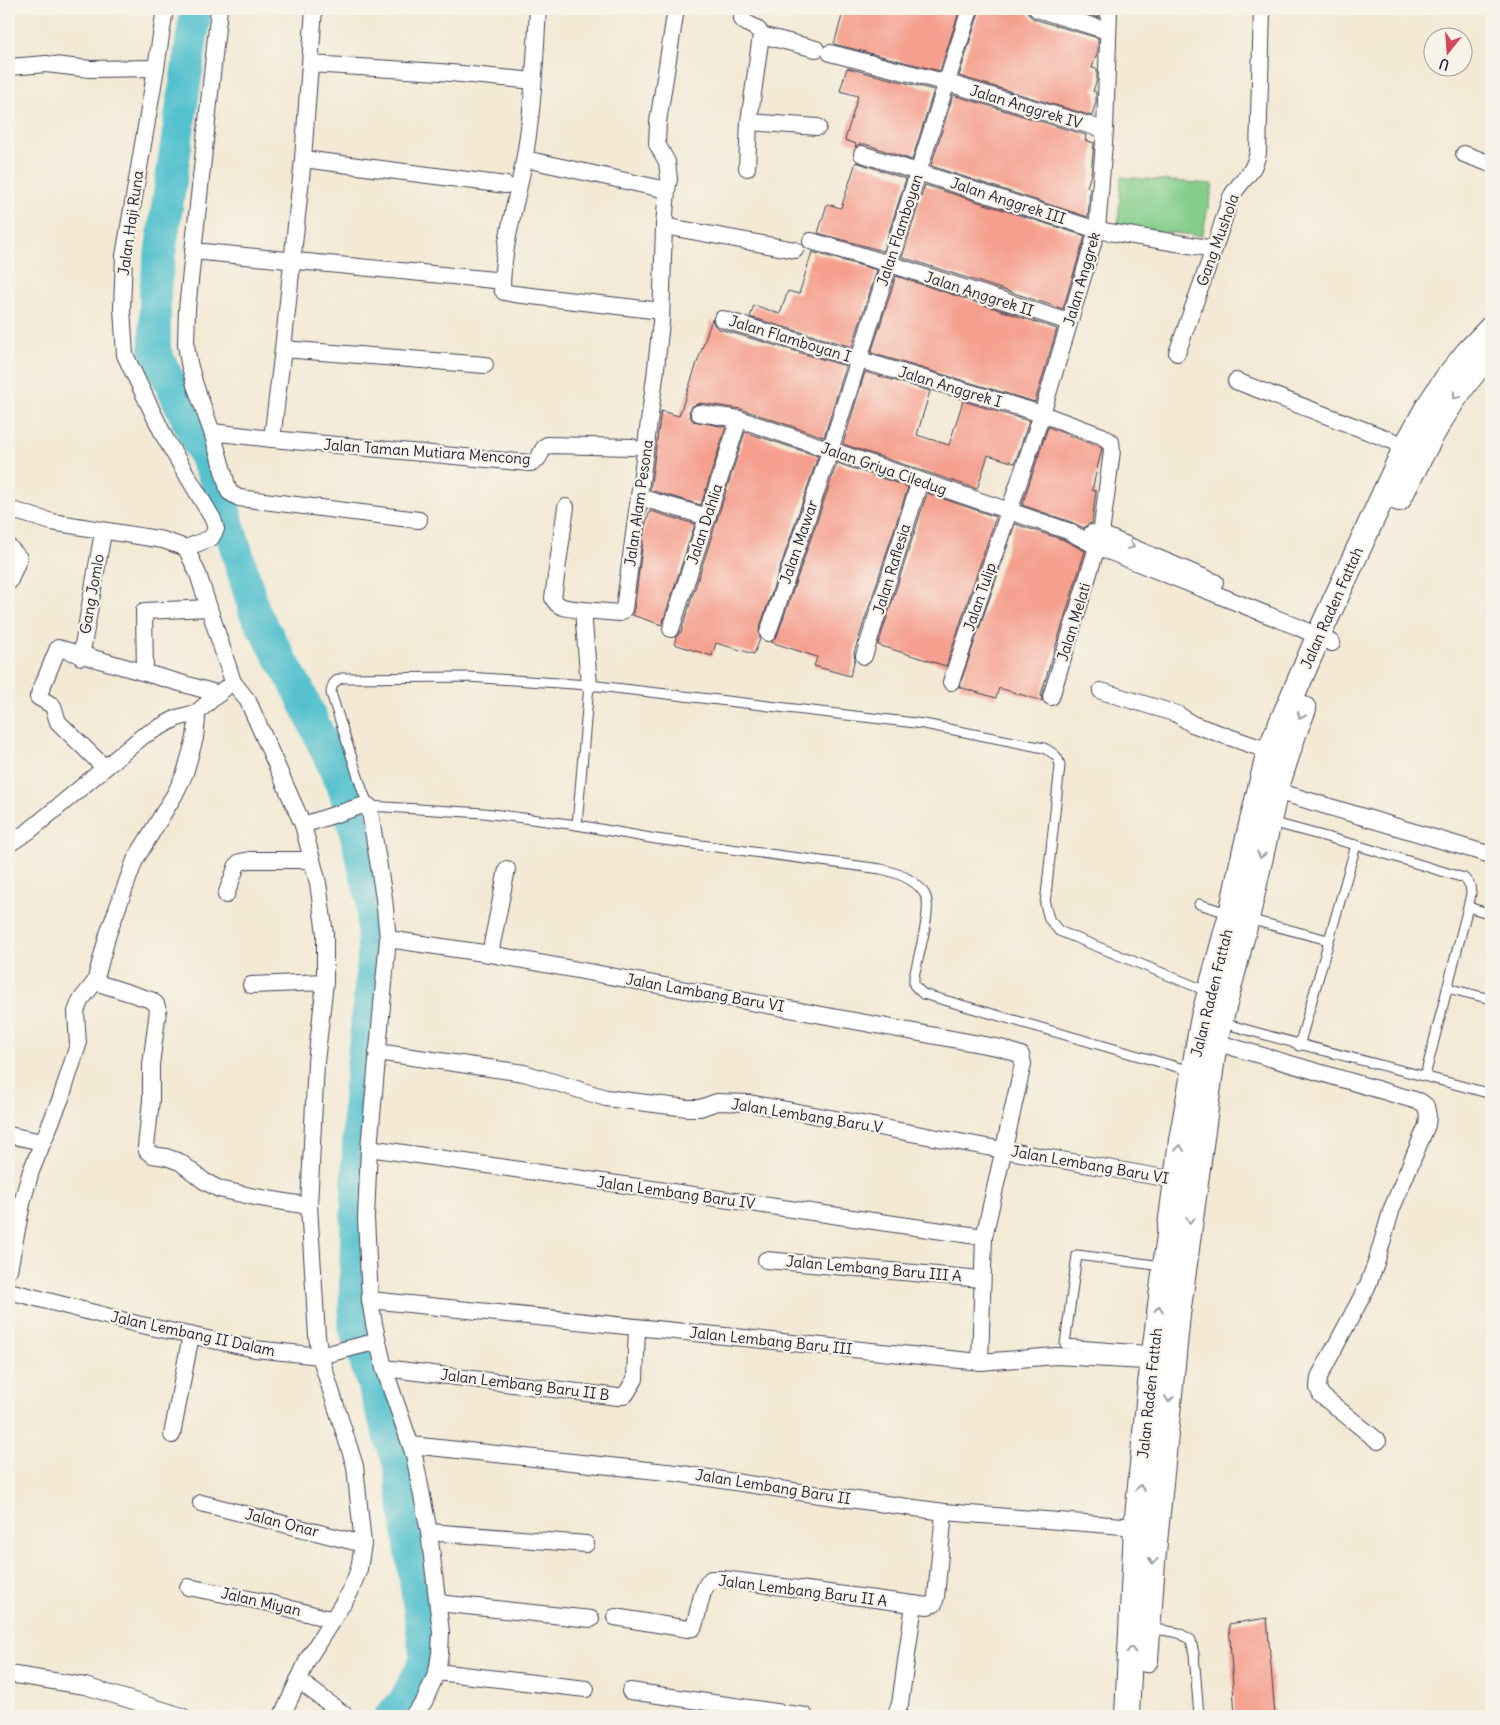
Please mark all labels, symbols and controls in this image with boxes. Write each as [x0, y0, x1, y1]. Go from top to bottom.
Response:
north arrow [1422, 28, 1472, 78]
text: U [1437, 54, 1451, 74]
street label: Jalan Anggrek IV [968, 80, 1085, 133]
street label: Jalan Haji Runa [114, 169, 147, 276]
street label: Jalan Flamboyan [873, 171, 927, 288]
street label: Jalan Anggrek III [948, 173, 1068, 228]
street label: Gang Mushola [1192, 191, 1243, 289]
street label: Jalan Anggrek [1059, 229, 1104, 328]
street label: Jalan Anggrek II [922, 267, 1036, 320]
street label: Jalan Flamboyan I [727, 311, 853, 366]
street label: Jalan Anggrek I [896, 362, 1004, 411]
one-way arrow [1452, 391, 1462, 400]
street label: Jalan Taman Mutiara Mencong [323, 435, 531, 468]
street label: Jalan Alam Pesona [620, 438, 657, 567]
street label: Jalan Griya Ciledug [819, 438, 950, 499]
street label: Jalan Dahlia [683, 481, 727, 566]
street label: Jalan Mawar [775, 497, 822, 586]
street label: Jalan Raflesia [869, 521, 914, 616]
one-way arrow [1126, 540, 1135, 551]
street label: Jalan Raden Fattah [1296, 544, 1367, 672]
street label: Gang Jomlo [75, 552, 108, 635]
street label: Jalan Tulip [959, 560, 1000, 634]
street label: Jalan Melati [1053, 580, 1094, 663]
one-way arrow [1297, 711, 1308, 720]
one-way arrow [1256, 851, 1267, 859]
street label: Jalan Raden Fattah [1186, 927, 1237, 1059]
street label: Jalan Lambang Baru VI [624, 969, 786, 1016]
street label: Jalan Lembang Baru V [730, 1094, 884, 1137]
street label: Jalan Lembang Baru VI [1010, 1141, 1170, 1188]
one-way arrow [1174, 1144, 1185, 1152]
street label: Jalan Lembang Baru IV [596, 1172, 756, 1213]
one-way arrow [1185, 1216, 1196, 1224]
street label: Jalan Lembang Baru III A [785, 1251, 963, 1286]
one-way arrow [1153, 1305, 1164, 1313]
street label: Jalan Lembang II Dalam [109, 1307, 277, 1360]
street label: Jalan Lembang Baru III [689, 1323, 853, 1358]
street label: Jalan Raden Fattah [1133, 1326, 1166, 1459]
street label: Jalan Lembang Baru II B [440, 1365, 611, 1404]
one-way arrow [1164, 1395, 1175, 1403]
street label: Jalan Lembang Baru II [694, 1465, 852, 1508]
one-way arrow [1134, 1484, 1145, 1492]
street label: Jalan Onar [243, 1504, 321, 1541]
one-way arrow [1148, 1557, 1159, 1565]
street label: Jalan Lembang Baru II A [718, 1571, 889, 1610]
street label: Jalan Miyan [219, 1583, 303, 1620]
one-way arrow [1125, 1646, 1136, 1654]

